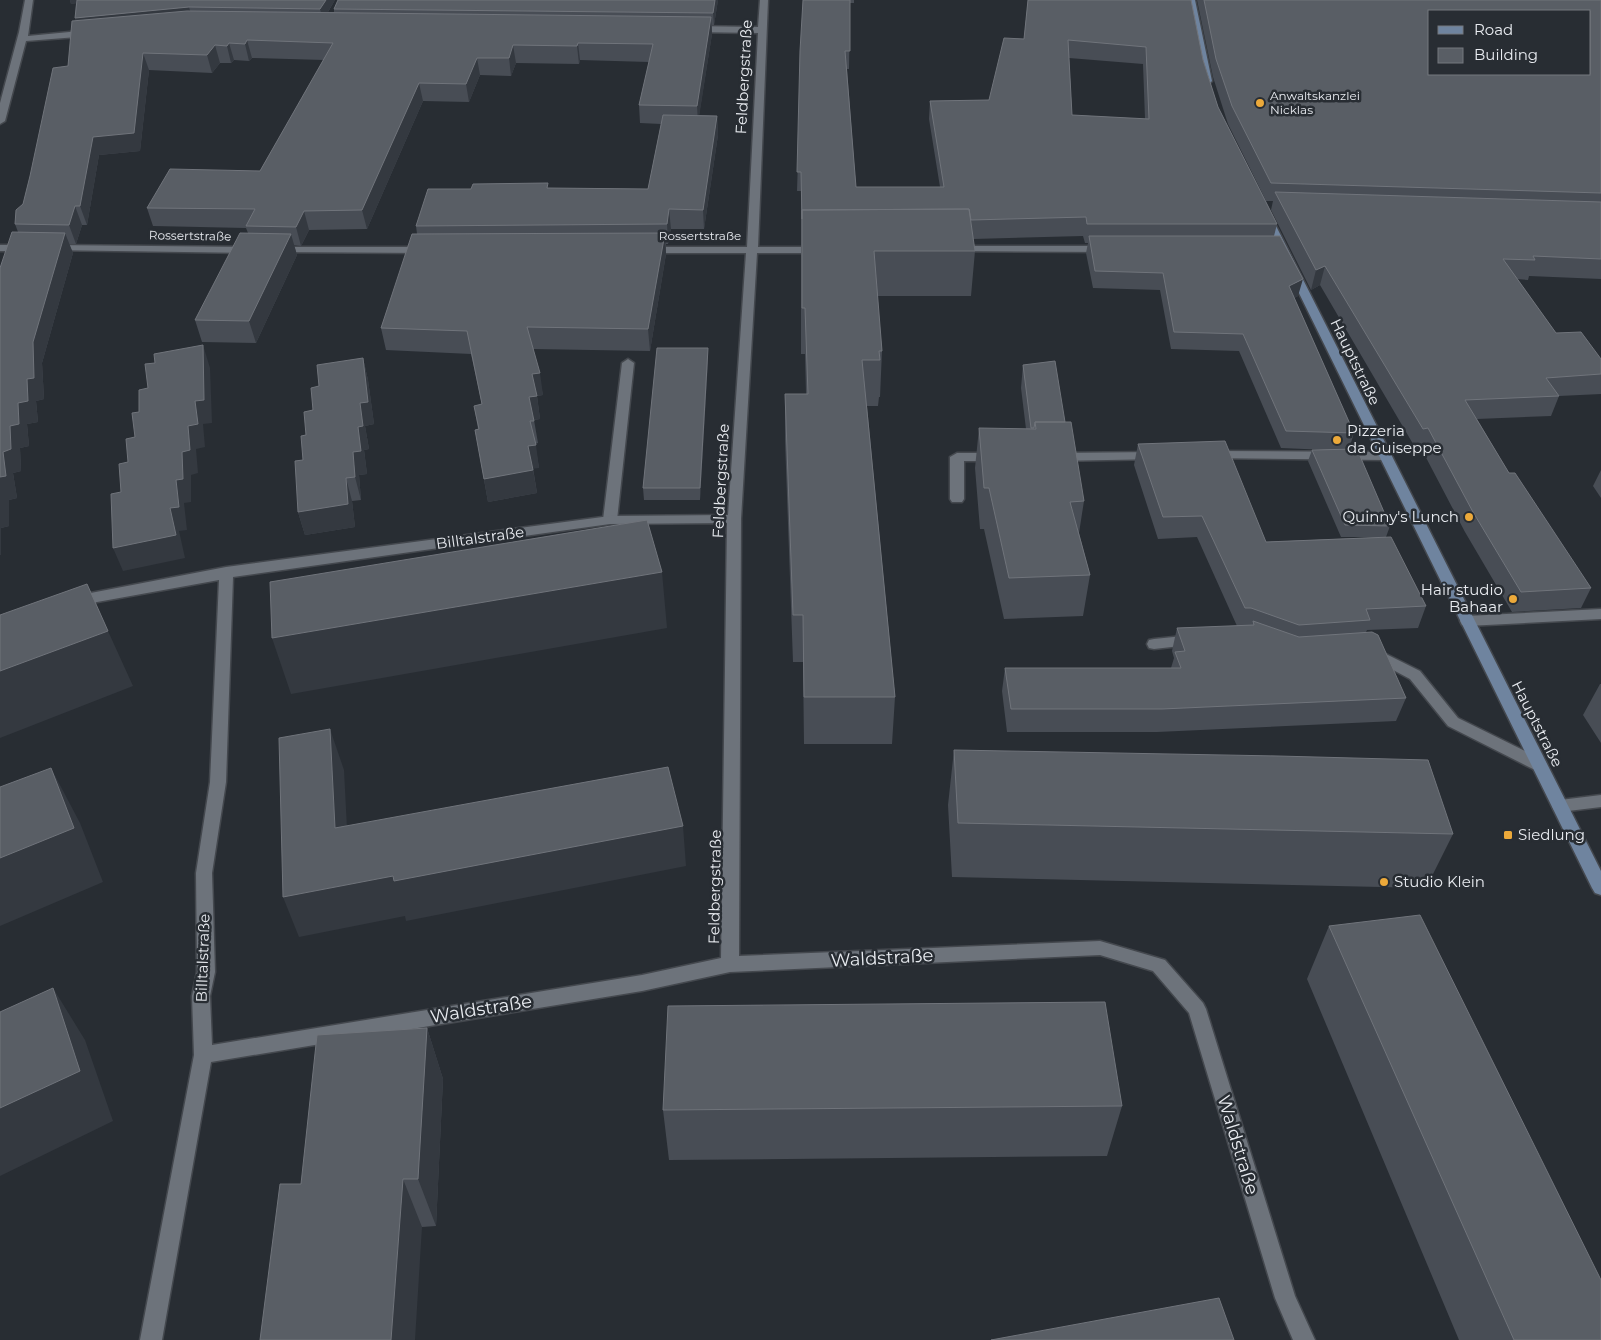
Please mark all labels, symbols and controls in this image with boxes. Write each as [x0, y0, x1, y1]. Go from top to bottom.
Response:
legend [1428, 10, 1591, 75]
street label: Feldbergstraße [731, 19, 756, 135]
text: Road [1474, 20, 1513, 39]
text: Building [1474, 45, 1538, 64]
place label: Anwaltskanzlei Nicklas [1270, 88, 1360, 117]
marker: Anwaltskanzlei Nicklas [1254, 97, 1266, 109]
street label: Rossertstraße [149, 227, 231, 244]
street label: Rossertstraße [659, 228, 741, 243]
street label: Hauptstraße [1326, 315, 1385, 408]
place label: Pizzeria da Guiseppe [1347, 421, 1441, 457]
street label: Feldbergstraße [708, 423, 733, 539]
marker: Pizzeria da Guiseppe [1331, 434, 1343, 446]
place label: Quinny's Lunch [1342, 507, 1459, 526]
marker: Quinny's Lunch [1463, 511, 1475, 523]
street label: Billtalstraße [435, 522, 525, 553]
place label: Hair studio Bahaar [1421, 580, 1503, 616]
marker: Hair studio Bahaar [1507, 593, 1519, 605]
street label: Hauptstraße [1508, 678, 1567, 770]
place label: Siedlung [1518, 825, 1585, 844]
marker: Siedlung [1502, 829, 1514, 841]
street label: Feldbergstraße [704, 830, 725, 944]
place label: Studio Klein [1394, 872, 1485, 891]
marker: Studio Klein [1378, 876, 1390, 888]
street label: Billtalstraße [191, 913, 214, 1003]
street label: Waldstraße [830, 944, 934, 972]
street label: Waldstraße [429, 990, 534, 1028]
street label: Waldstraße [1212, 1093, 1264, 1197]

